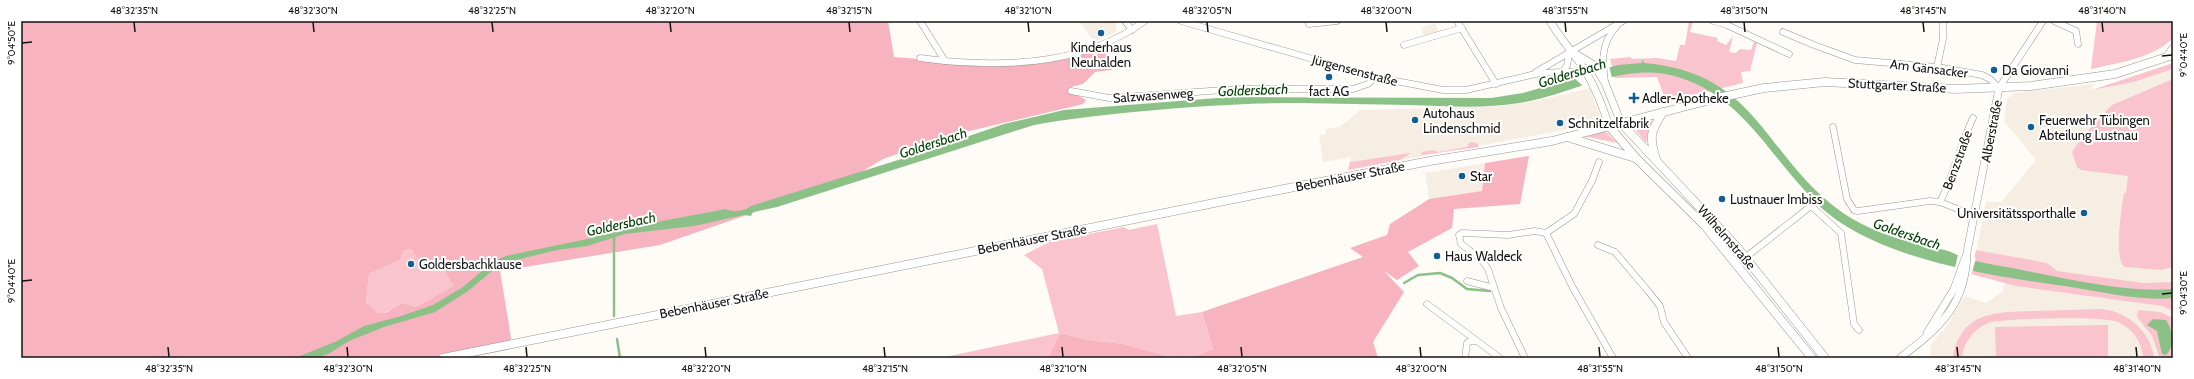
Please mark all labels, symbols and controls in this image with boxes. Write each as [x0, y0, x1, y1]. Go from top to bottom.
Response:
text: 48°32'35"N [110, 4, 158, 17]
text: 48°32'30"N [288, 4, 338, 17]
text: 48°32'25"N [468, 4, 516, 17]
text: 48°32'20"N [645, 4, 695, 17]
text: 48°32'15"N [826, 4, 872, 17]
text: 48°32'10"N [1004, 4, 1052, 17]
text: 48°32'05"N [1182, 4, 1232, 17]
text: 48°32'00"N [1360, 4, 1412, 17]
text: 48°31'55"N [1542, 4, 1588, 17]
text: 48°31'50"N [1720, 4, 1768, 17]
text: 48°31'45"N [1900, 4, 1946, 17]
text: 48°31'40"N [2078, 4, 2126, 17]
text: 9°04'50"E [5, 20, 18, 65]
marker: Kinderhaus Neuhalden [1096, 28, 1106, 38]
text: 9°04'40"E [2177, 32, 2190, 77]
place label: Kinderhaus Neuhalden [1070, 39, 1132, 70]
street label: Jürgensenstraße [1310, 51, 1400, 89]
water label: Goldersbach [1536, 54, 1608, 92]
street label: Am Gänsacker [1889, 55, 1970, 81]
place label: Da Giovanni [2002, 62, 2069, 78]
marker: Da Giovanni [1989, 65, 1999, 75]
marker: fact AG [1324, 72, 1334, 82]
street label: Stuttgarter Straße [1847, 74, 1947, 96]
water label: Goldersbach [1218, 80, 1288, 100]
place label: fact AG [1309, 83, 1349, 99]
street label: Salzwasenweg [1112, 84, 1194, 106]
place label: Adler-Apotheke [1642, 90, 1729, 106]
marker: Adler-Apotheke [1629, 93, 1639, 103]
street label: Alberstraße [1977, 98, 2005, 163]
place label: Autohaus Lindenschmid [1423, 105, 1500, 136]
place label: Feuerwehr Tübingen Abteilung Lustnau [2039, 112, 2150, 143]
marker: Autohaus Lindenschmid [1410, 115, 1420, 125]
place label: Schnitzelfabrik [1568, 115, 1649, 131]
marker: Schnitzelfabrik [1555, 118, 1565, 128]
marker: Feuerwehr Tübingen Abteilung Lustnau [2026, 122, 2036, 132]
water label: Goldersbach [897, 124, 969, 162]
street label: Benzstraße [1939, 128, 1975, 192]
street label: Bebenhäuser Straße [1294, 158, 1406, 194]
place label: Star [1470, 168, 1493, 184]
marker: Star [1457, 171, 1467, 181]
place label: Lustnauer Imbiss [1730, 191, 1823, 207]
marker: Lustnauer Imbiss [1717, 194, 1727, 204]
street label: Wilhelmstraße [1695, 201, 1760, 273]
place label: Universitätssporthalle [1957, 205, 2076, 221]
water label: Goldersbach [585, 208, 657, 240]
marker: Universitätssporthalle [2079, 208, 2089, 218]
water label: Goldersbach [1871, 214, 1943, 254]
street label: Bebenhäuser Straße [976, 221, 1088, 257]
place label: Haus Waldeck [1445, 248, 1522, 264]
marker: Haus Waldeck [1432, 251, 1442, 261]
place label: Goldersbachklause [419, 256, 522, 272]
text: 9°04'40"E [5, 258, 18, 303]
marker: Goldersbachklause [406, 259, 416, 269]
text: 9°04'30"E [2177, 270, 2190, 315]
street label: Bebenhäuser Straße [658, 285, 770, 321]
text: 48°32'35"N [145, 362, 193, 375]
text: 48°32'30"N [323, 362, 373, 375]
text: 48°32'25"N [503, 362, 551, 375]
text: 48°32'20"N [681, 362, 731, 375]
text: 48°32'15"N [862, 362, 908, 375]
text: 48°32'10"N [1039, 362, 1087, 375]
text: 48°32'05"N [1217, 362, 1267, 375]
text: 48°32'00"N [1395, 362, 1447, 375]
text: 48°31'55"N [1577, 362, 1623, 375]
text: 48°31'50"N [1755, 362, 1803, 375]
text: 48°31'45"N [1935, 362, 1981, 375]
text: 48°31'40"N [2113, 362, 2161, 375]

